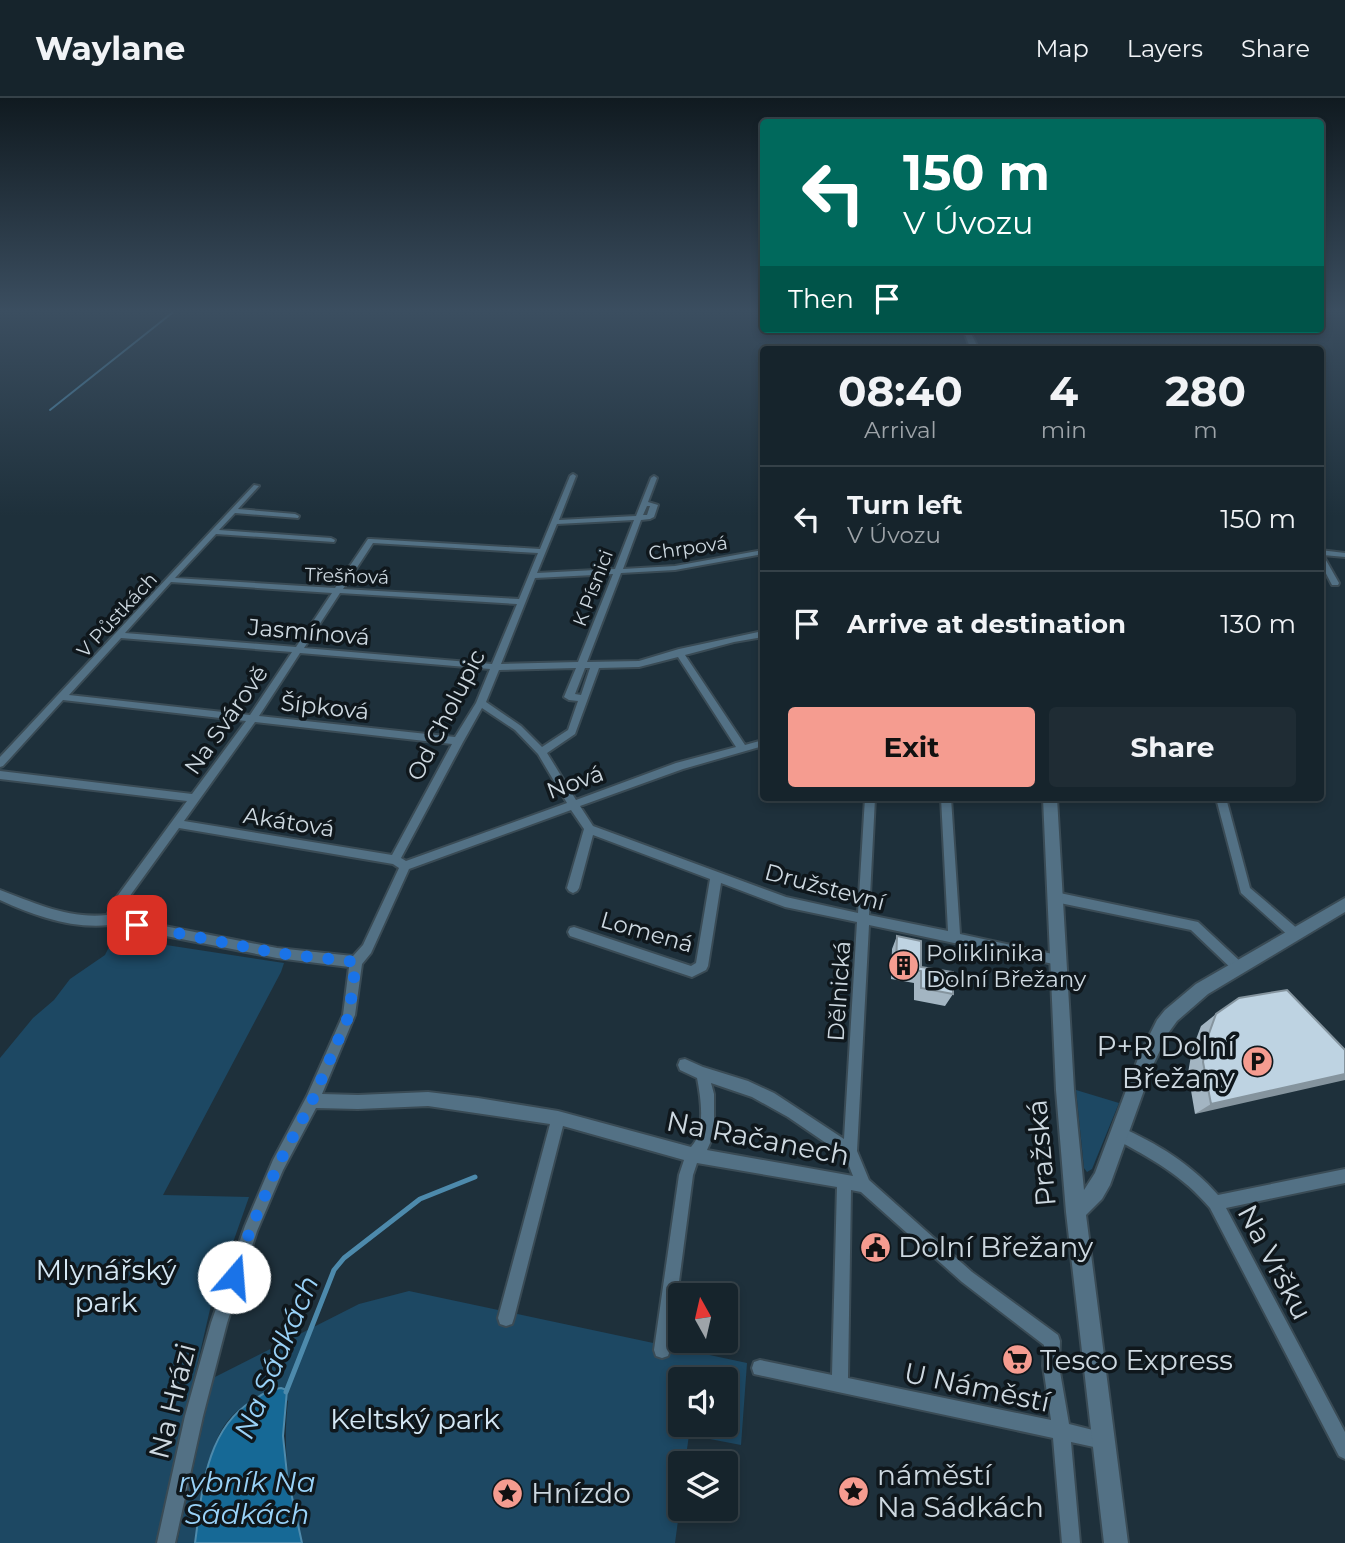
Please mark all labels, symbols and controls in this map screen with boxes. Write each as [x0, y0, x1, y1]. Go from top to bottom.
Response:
text: Waylane [35, 28, 185, 68]
text: Map [1035, 34, 1089, 63]
text: Layers [1127, 34, 1203, 63]
text: Share [1241, 34, 1310, 63]
text: 150 m [903, 143, 1050, 202]
icon: left [788, 147, 879, 238]
text: V Úvozu [903, 203, 1034, 242]
icon: arrive [868, 280, 906, 318]
text: Then [788, 283, 854, 315]
text: 08:40 [838, 365, 963, 417]
text: 4 [1049, 365, 1078, 417]
text: 280 [1165, 365, 1246, 417]
text: Arrival [864, 416, 937, 444]
text: min [1041, 416, 1087, 444]
text: m [1193, 416, 1218, 444]
text: Turn left [847, 489, 963, 521]
icon: left [788, 500, 826, 538]
text: 150 m [1220, 503, 1296, 535]
text: V Úvozu [847, 521, 941, 549]
street label: Chrpová [647, 531, 729, 565]
street label: K Písnici [568, 546, 618, 630]
street label: Třešňová [304, 563, 390, 589]
street label: V Půstkách [72, 568, 162, 662]
icon: arrive [788, 605, 826, 643]
text: Arrive at destination [847, 608, 1126, 640]
text: 130 m [1220, 608, 1296, 640]
street label: Jasmínová [246, 613, 371, 651]
street label: Od Cholupic [401, 645, 491, 785]
street label: Na Svárově [178, 660, 274, 780]
street label: Šípková [279, 688, 371, 726]
button: Exit [788, 707, 1035, 787]
button: Share [1049, 707, 1296, 787]
street label: Nová [543, 759, 607, 805]
street label: Akátová [241, 801, 337, 843]
street label: Družstevní [762, 858, 889, 917]
pin [107, 895, 167, 955]
street label: Lomená [597, 905, 697, 959]
icon: arrive [118, 906, 156, 944]
place label: Poliklinika Dolní Břežany [926, 939, 1087, 993]
street label: Dělnická [822, 940, 856, 1042]
building icon: Poliklinika Dolní Břežany [886, 949, 920, 983]
place label: P+R Dolní Břežany [1097, 1029, 1236, 1095]
parking icon: P+R Dolní Břežany [1241, 1045, 1275, 1079]
street label: Pražská [1019, 1098, 1063, 1208]
street label: Na Račanech [664, 1104, 852, 1172]
street label: Na Vršku [1231, 1199, 1319, 1325]
public building icon: Dolní Břežany [858, 1230, 892, 1264]
place label: Dolní Břežany [898, 1230, 1094, 1264]
position arrow [197, 1240, 271, 1314]
park label: Mlynářský park [36, 1253, 177, 1319]
water label: Na Sádkách [226, 1270, 326, 1444]
north arrow [668, 1283, 738, 1353]
map controls [668, 1283, 738, 1521]
street label: Na Hrázi [141, 1340, 203, 1462]
supermarket icon: Tesco Express [1000, 1343, 1034, 1377]
place label: Tesco Express [1040, 1343, 1233, 1377]
street label: U Náměstí [901, 1355, 1054, 1419]
button: sound [668, 1367, 738, 1437]
park label: Keltský park [330, 1402, 500, 1436]
button: layers [668, 1451, 738, 1521]
place label: náměstí Na Sádkách [877, 1458, 1044, 1524]
water label: rybník Na Sádkách [178, 1465, 316, 1531]
place icon: náměstí Na Sádkách [837, 1474, 871, 1508]
place icon: Hnízdo [491, 1476, 525, 1510]
place label: Hnízdo [531, 1476, 631, 1510]

